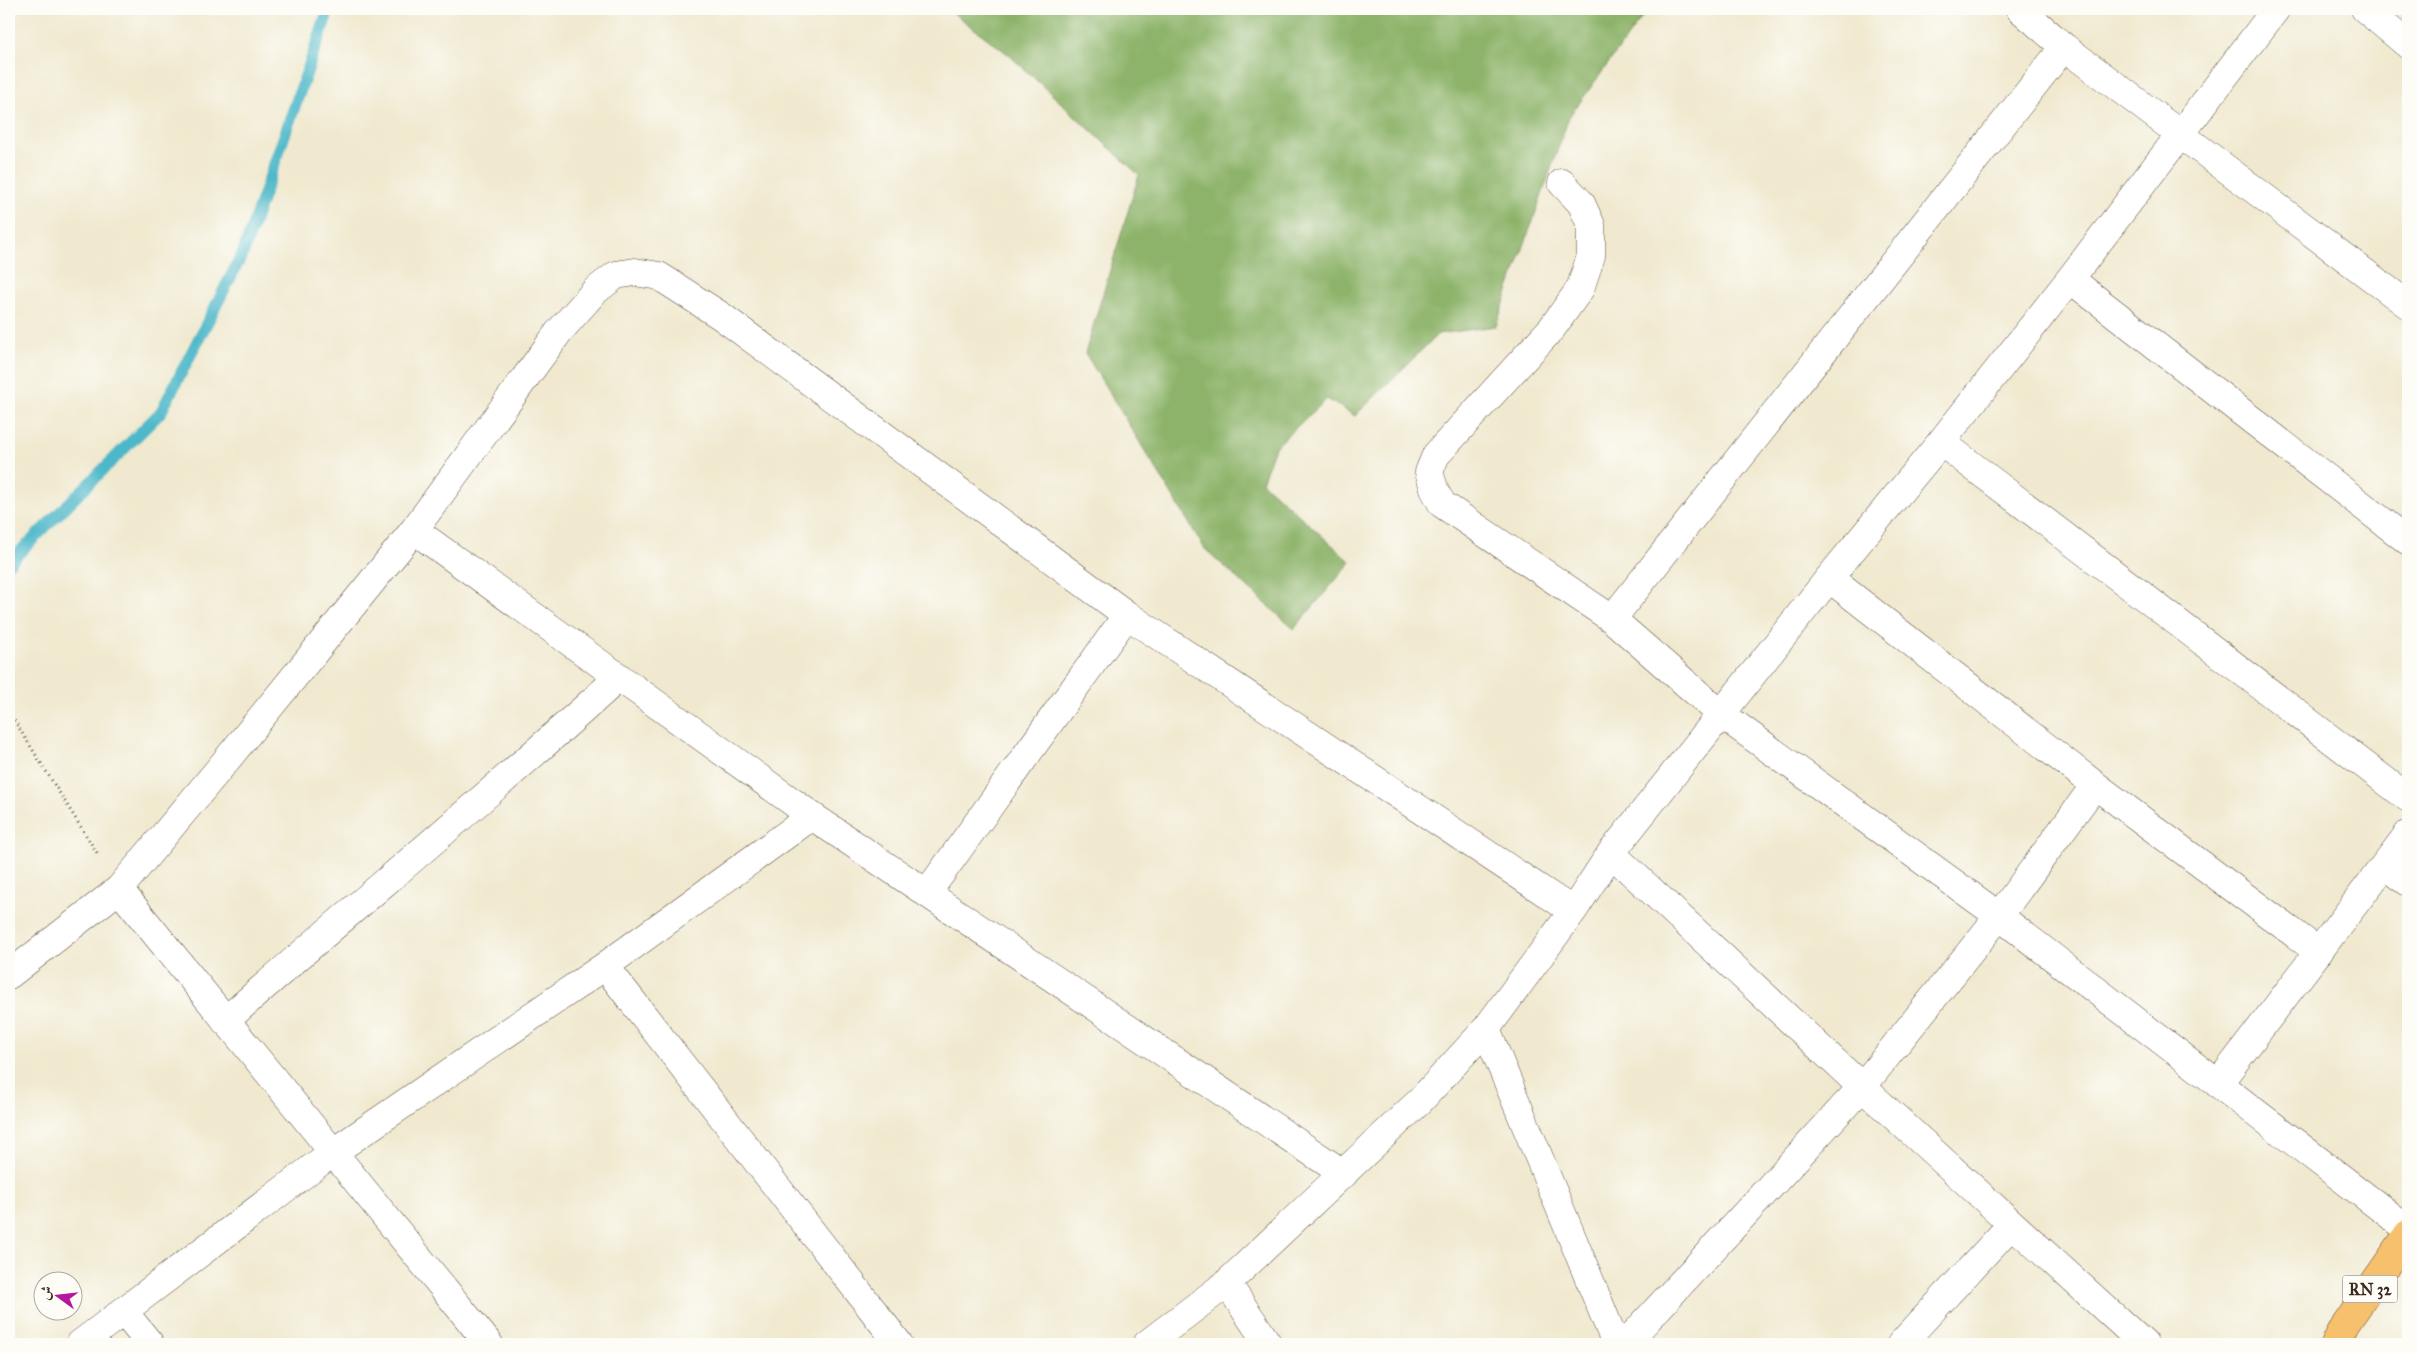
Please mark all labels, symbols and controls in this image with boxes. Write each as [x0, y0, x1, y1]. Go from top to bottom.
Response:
north arrow [32, 1270, 82, 1320]
road number: RN 32 [2342, 1276, 2398, 1302]
text: ش [36, 1284, 56, 1302]

